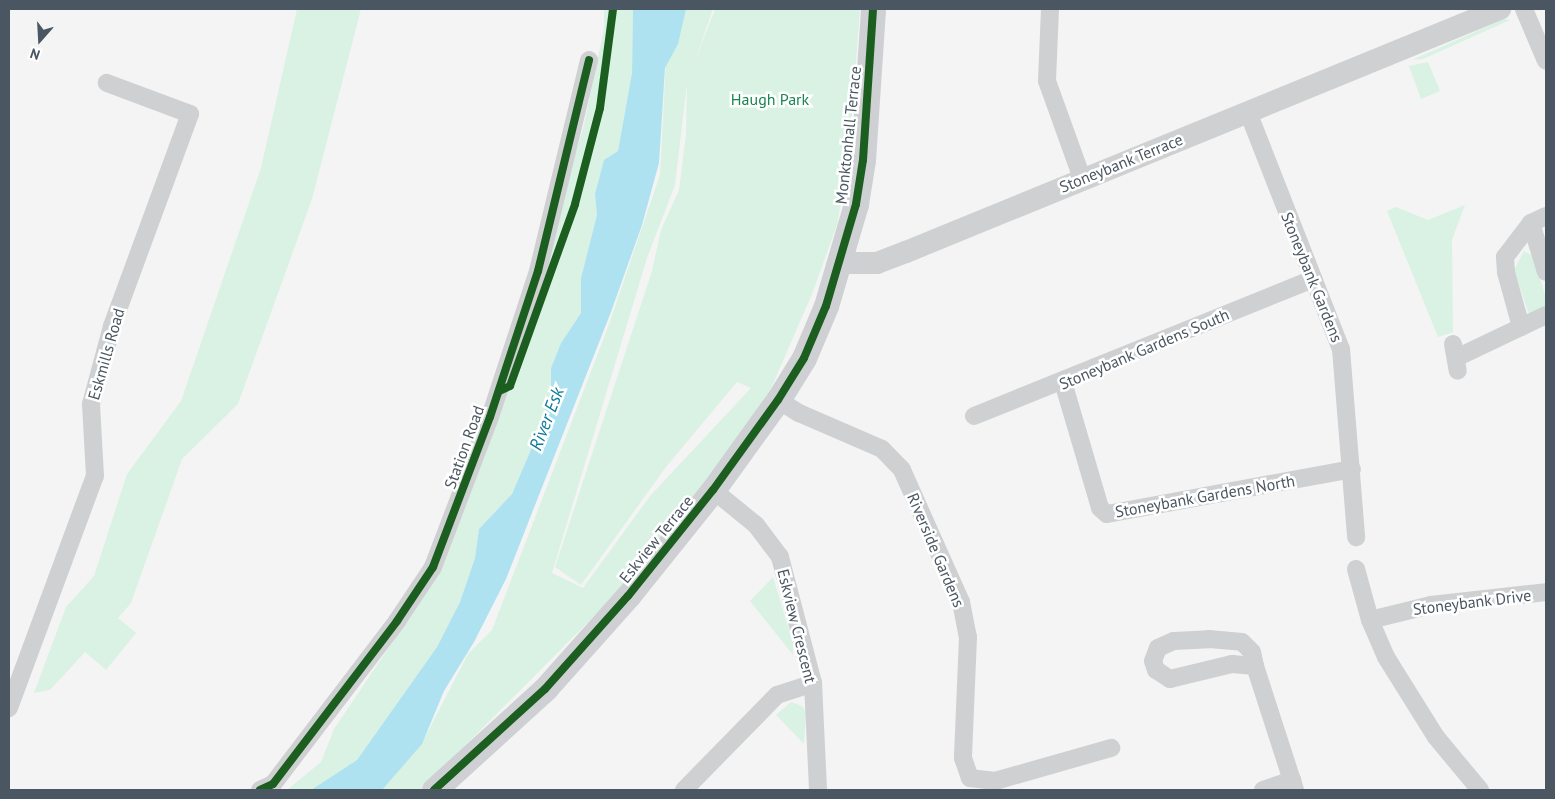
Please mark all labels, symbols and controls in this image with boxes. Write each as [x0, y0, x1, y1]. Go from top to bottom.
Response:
north arrow [15, 15, 65, 65]
text: N [28, 44, 42, 64]
street label: Monktonhall Terrace [831, 65, 865, 205]
park label: Haugh Park [731, 89, 809, 109]
street label: Stoneybank Terrace [1056, 129, 1186, 197]
street label: Stoneybank Gardens [1277, 209, 1347, 345]
street label: Stoneybank Gardens South [1056, 304, 1232, 394]
street label: Eskmills Road [84, 306, 128, 402]
water label: River Esk [525, 384, 569, 454]
street label: Station Road [440, 403, 488, 491]
street label: Stoneybank Gardens North [1113, 471, 1297, 521]
street label: Riverside Gardens [903, 490, 969, 610]
street label: Eskview Terrace [615, 491, 697, 587]
street label: Eskview Crescent [774, 567, 820, 685]
street label: Stoneybank Drive [1412, 585, 1532, 619]

